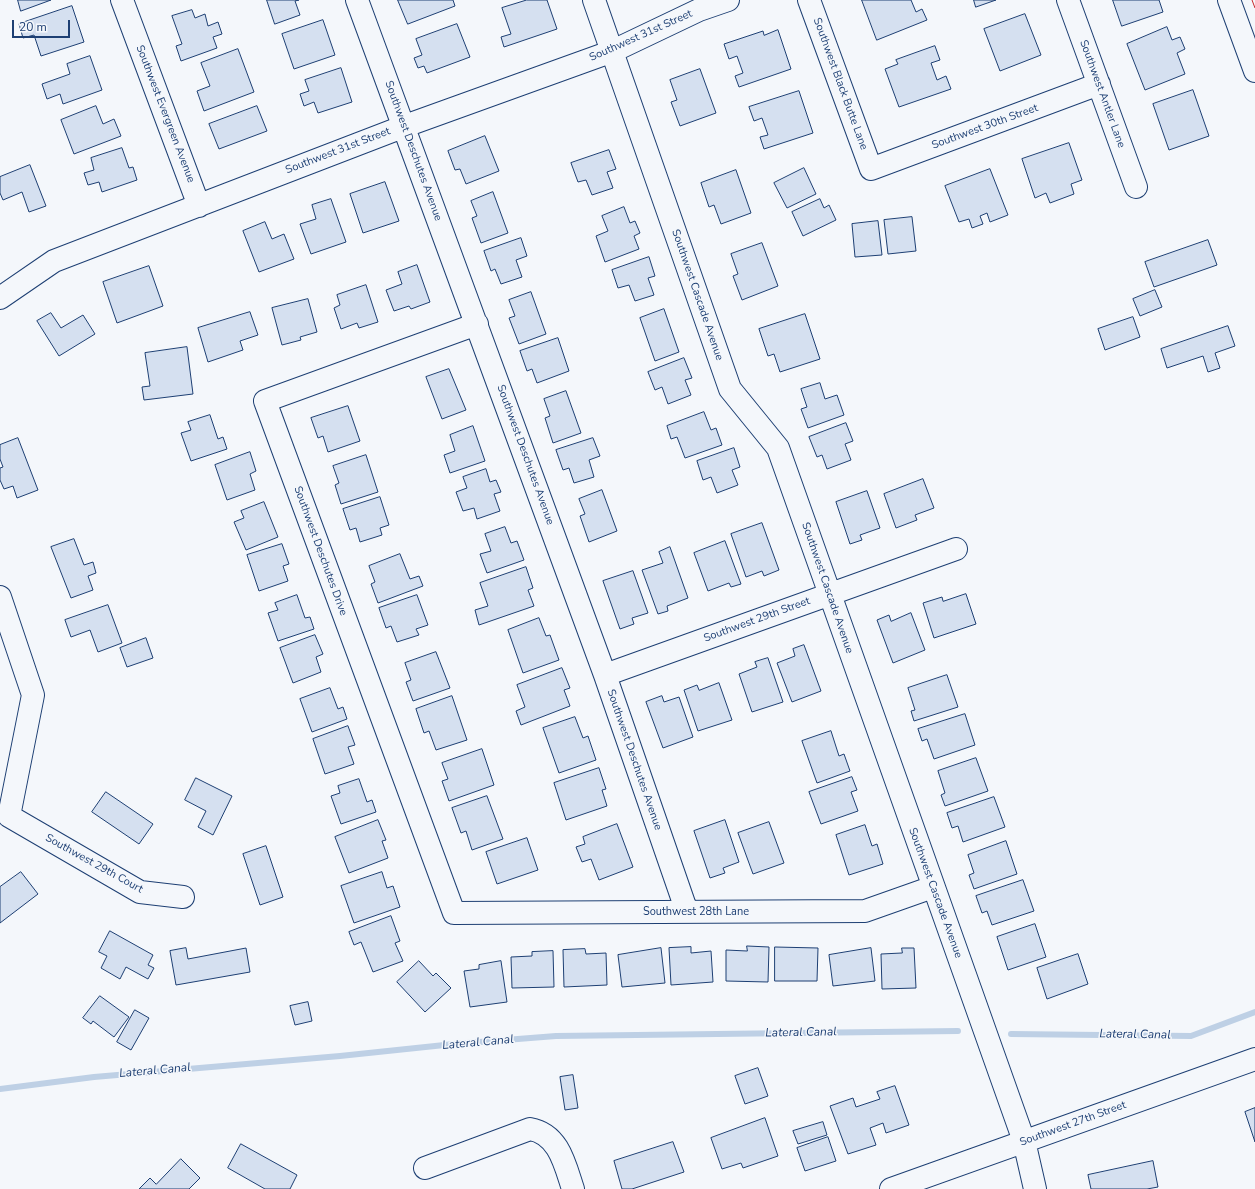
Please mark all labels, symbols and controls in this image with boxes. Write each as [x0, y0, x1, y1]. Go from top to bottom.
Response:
street label: Southwest 31st Street [588, 7, 694, 65]
scale bar [14, 12, 72, 38]
street label: Southwest Black Butte Lane [810, 16, 870, 152]
text: 20 m [19, 19, 47, 35]
street label: Southwest Antler Lane [1076, 38, 1128, 150]
street label: Southwest Evergreen Avenue [133, 43, 197, 185]
street label: Southwest Deschutes Avenue [381, 79, 445, 223]
street label: Southwest 30th Street [930, 102, 1040, 152]
street label: Southwest 31st Street [284, 125, 392, 177]
street label: Southwest Cascade Avenue [668, 228, 726, 362]
street label: Southwest Deschutes Avenue [493, 383, 557, 527]
street label: Southwest Deschutes Drive [290, 485, 350, 617]
street label: Southwest Cascade Avenue [798, 521, 856, 655]
street label: Southwest 29th Street [702, 595, 812, 645]
street label: Southwest Deschutes Avenue [604, 688, 664, 832]
street label: Southwest Cascade Avenue [905, 826, 965, 960]
street label: Southwest 29th Court [43, 832, 145, 896]
street label: Southwest 28th Lane [643, 905, 749, 919]
water label: Lateral Canal [765, 1025, 837, 1041]
water label: Lateral Canal [1099, 1027, 1171, 1043]
water label: Lateral Canal [442, 1033, 514, 1053]
water label: Lateral Canal [119, 1061, 191, 1081]
street label: Southwest 27th Street [1018, 1099, 1128, 1149]

